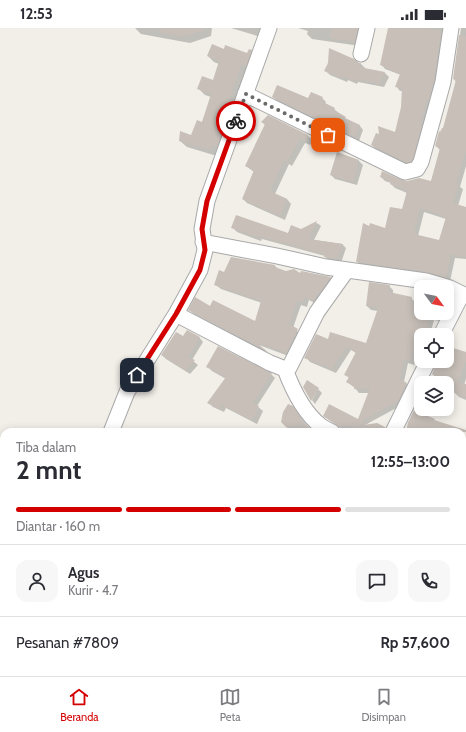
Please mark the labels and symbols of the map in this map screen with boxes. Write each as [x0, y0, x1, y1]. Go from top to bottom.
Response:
courier [216, 101, 256, 141]
pin [311, 118, 345, 152]
north arrow [414, 280, 454, 320]
pin [120, 358, 154, 392]

